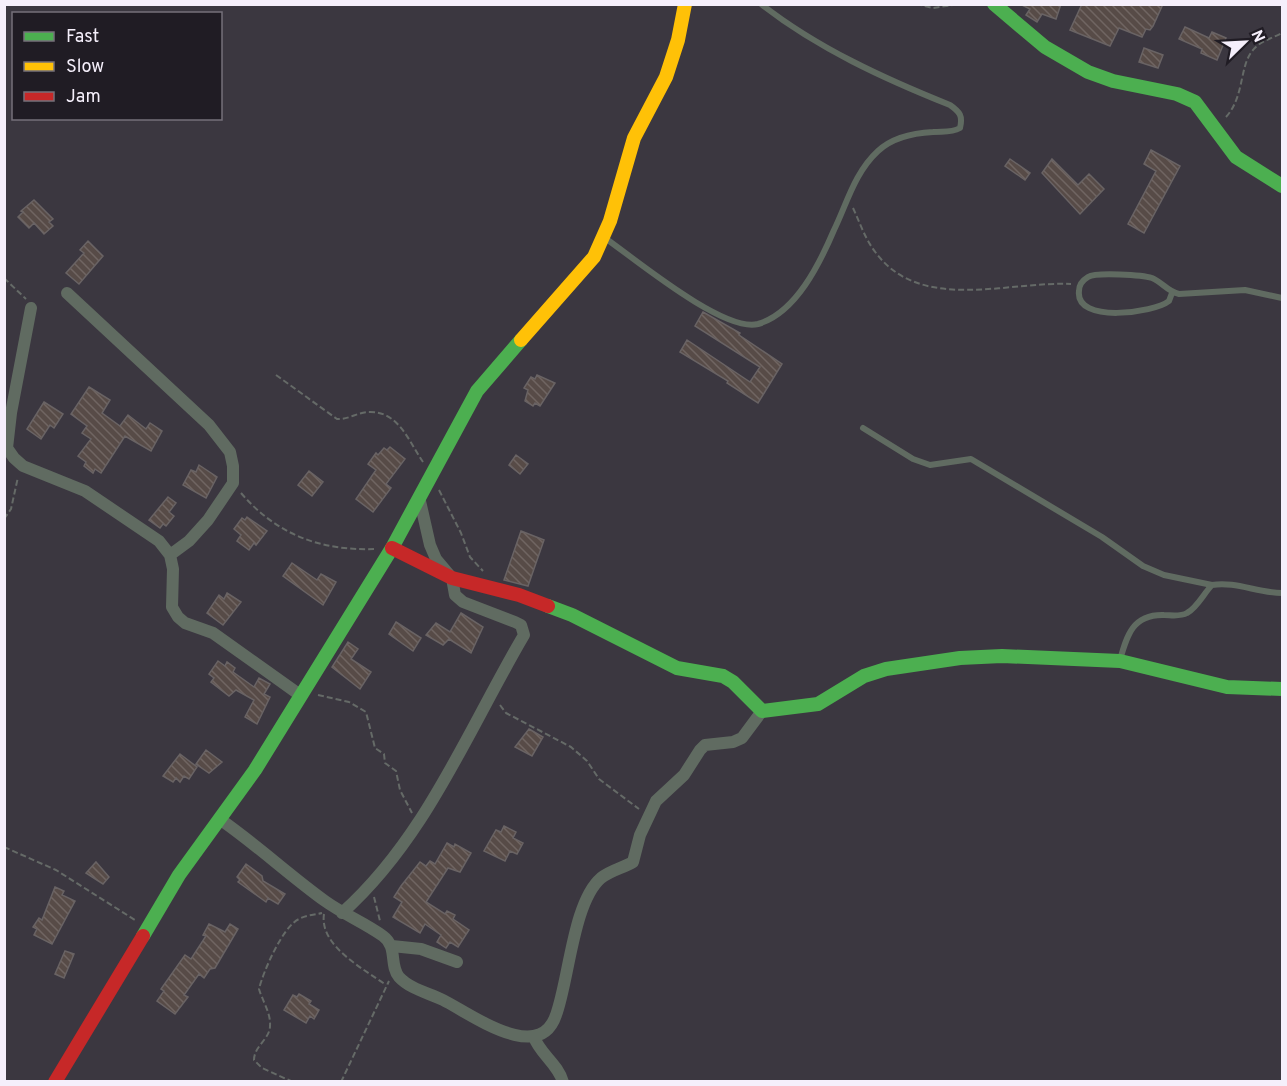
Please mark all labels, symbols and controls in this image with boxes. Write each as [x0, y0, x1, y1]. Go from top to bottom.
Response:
legend [12, 12, 222, 120]
north arrow [1215, 12, 1275, 72]
text: Fast [66, 26, 99, 49]
text: N [1245, 27, 1268, 46]
text: Slow [66, 56, 104, 79]
text: Jam [66, 86, 101, 109]

